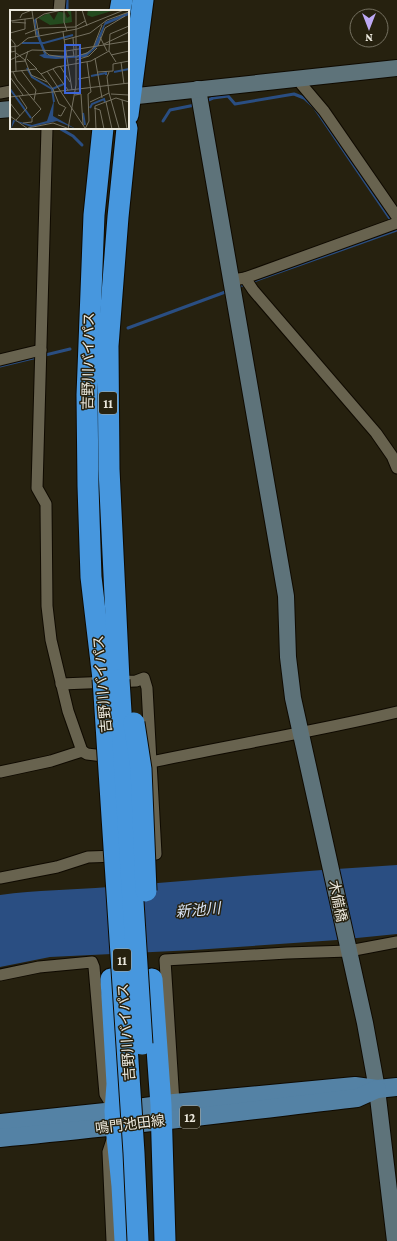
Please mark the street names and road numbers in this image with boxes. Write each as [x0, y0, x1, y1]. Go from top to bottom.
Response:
street label: 吉野川バイパス [79, 312, 97, 410]
road number: 11 [99, 392, 117, 414]
street label: 吉野川バイパス [90, 635, 114, 733]
street label: 木備橋 [326, 879, 350, 923]
road number: 11 [113, 949, 131, 971]
street label: 吉野川バイパス [115, 983, 137, 1081]
road number: 12 [180, 1106, 200, 1128]
street label: 鳴門池田線 [94, 1112, 166, 1136]

